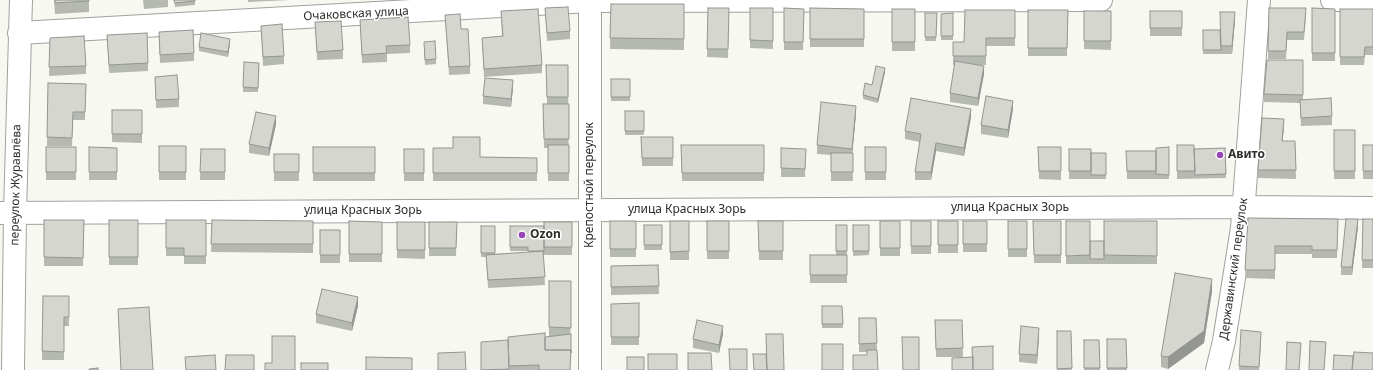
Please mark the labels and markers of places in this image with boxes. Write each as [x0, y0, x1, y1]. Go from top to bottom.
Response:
place label: Авито [1228, 148, 1265, 162]
marker: Авито [1215, 150, 1225, 160]
place label: Ozon [530, 228, 561, 242]
marker: Ozon [517, 230, 527, 240]

